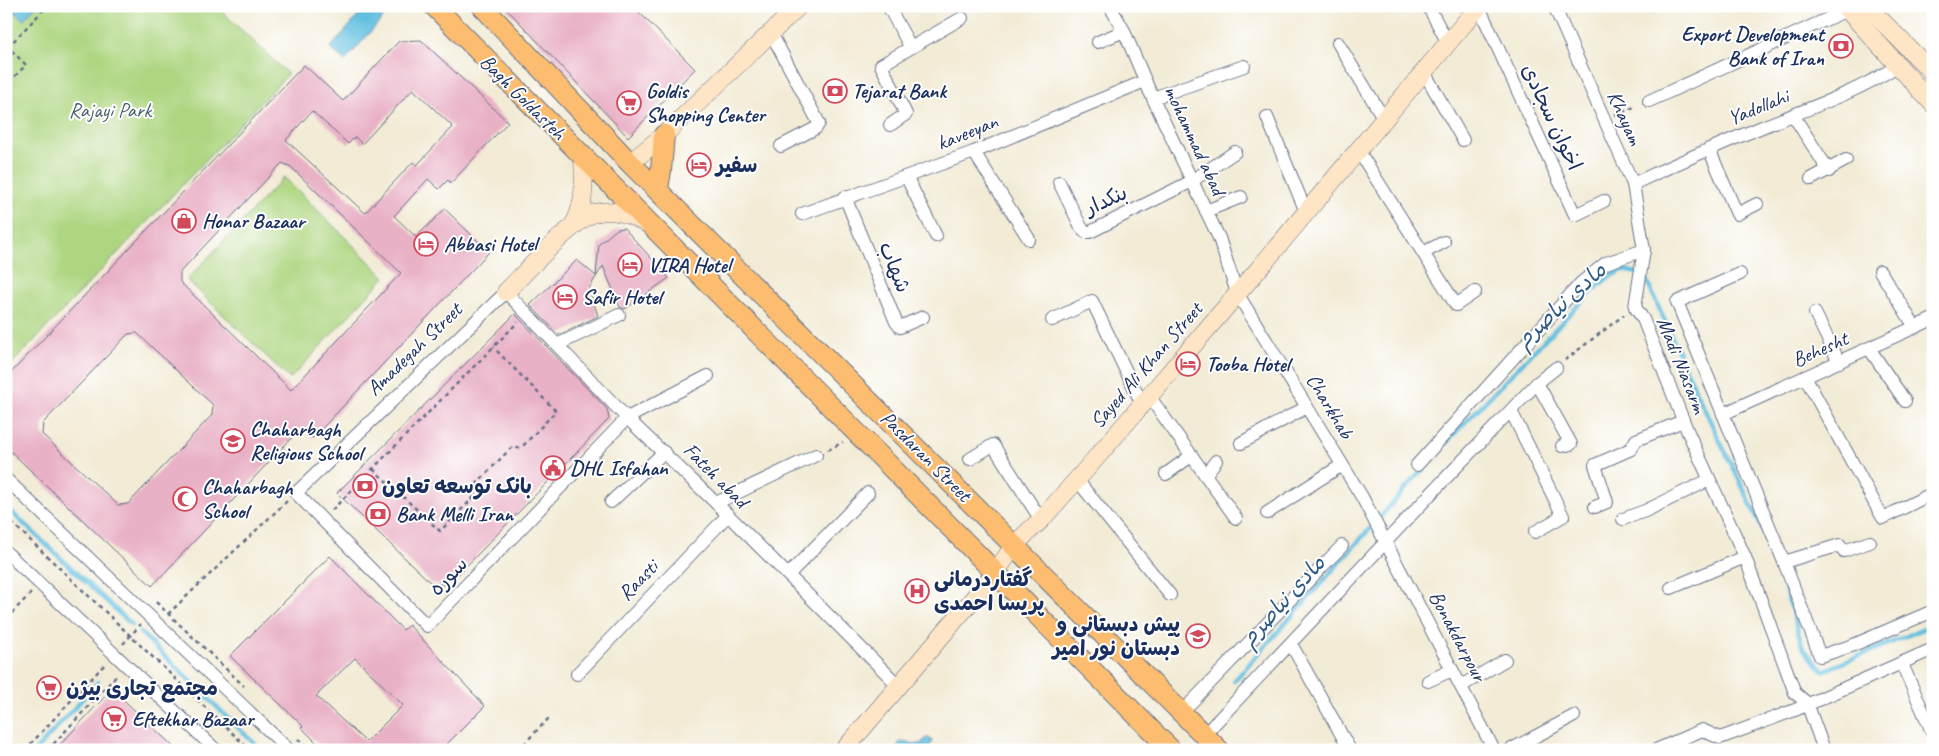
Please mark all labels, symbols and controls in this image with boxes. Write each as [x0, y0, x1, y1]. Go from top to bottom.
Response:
place label: Export Development Bank of Iran [1681, 21, 1826, 71]
bank icon: Export Development Bank of Iran [1828, 33, 1854, 59]
street label: Bagh Goldasteh [475, 49, 572, 146]
street label: اخوان سجادی [1516, 60, 1588, 174]
place label: Goldis Shopping Center [646, 78, 767, 128]
bank icon: Tejarat Bank [822, 78, 848, 104]
place label: Tejarat Bank [852, 78, 948, 104]
street label: mohammad abad [1158, 81, 1233, 202]
street label: Yadollahi [1724, 82, 1795, 131]
street label: Khayam [1602, 87, 1649, 150]
supermarket icon: Goldis Shopping Center [616, 90, 642, 116]
park label: Rajayi Park [69, 97, 154, 123]
street label: kaveeyan [933, 108, 1002, 156]
hotel icon: سفیر [686, 152, 712, 178]
place label: سفیر [714, 152, 757, 178]
street label: بنکدار [1079, 179, 1131, 222]
shop icon: Honar Bazaar [171, 208, 197, 234]
place label: Honar Bazaar [202, 208, 307, 234]
hotel icon: Abbasi Hotel [413, 231, 439, 257]
place label: Abbasi Hotel [444, 231, 541, 257]
street label: شهاب [873, 238, 917, 296]
hotel icon: VIRA Hotel [617, 252, 643, 278]
place label: VIRA Hotel [648, 252, 735, 278]
water label: مادی نیاصرم [1509, 256, 1614, 357]
hotel icon: Safir Hotel [552, 284, 578, 310]
place label: Safir Hotel [582, 284, 665, 310]
street label: Sayed Ali Khan Street [1084, 295, 1209, 433]
street label: Amadegah Street [361, 296, 469, 401]
street label: Madi Niasarm [1651, 313, 1714, 419]
street label: Behesht [1788, 325, 1854, 373]
hotel icon: Tooba Hotel [1175, 351, 1201, 377]
place label: Tooba Hotel [1206, 351, 1294, 377]
street label: Charkhab [1300, 369, 1360, 445]
street label: Pasdaran Street [875, 405, 978, 508]
place label: Chaharbagh Religious School [250, 416, 366, 466]
school or university icon: Chaharbagh Religious School [220, 428, 246, 454]
street label: Fateh abad [678, 437, 757, 516]
public building icon: DHL Isfahan [540, 455, 566, 481]
place label: DHL Isfahan [570, 455, 669, 481]
bank icon: بانک توسعه تعاون [352, 473, 378, 499]
place label: بانک توسعه تعاون [382, 473, 532, 500]
place label: Chaharbagh School [202, 474, 294, 524]
mosque icon: Chaharbagh School [172, 486, 198, 512]
bank icon: Bank Melli Iran [365, 501, 391, 527]
place label: Bank Melli Iran [396, 501, 514, 527]
water label: مادی نیاصرم [1234, 549, 1334, 655]
street label: سوره [423, 551, 473, 601]
street label: Raasti [612, 552, 666, 606]
place label: گفتاردرمانی پریسا احمدی [934, 566, 1044, 616]
hospital icon: گفتاردرمانی پریسا احمدی [904, 578, 930, 604]
street label: Bonakdarpour [1423, 586, 1493, 687]
place label: پیش دبستانی و دبستان نور امیر [1050, 611, 1180, 661]
school or university icon: پیش دبستانی و دبستان نور امیر [1185, 623, 1211, 649]
supermarket icon: مجتمع تجاری بیژن [36, 675, 62, 701]
place label: مجتمع تجاری بیژن [66, 675, 218, 703]
supermarket icon: Eftekhar Bazaar [101, 706, 127, 732]
place label: Eftekhar Bazaar [132, 706, 256, 732]

